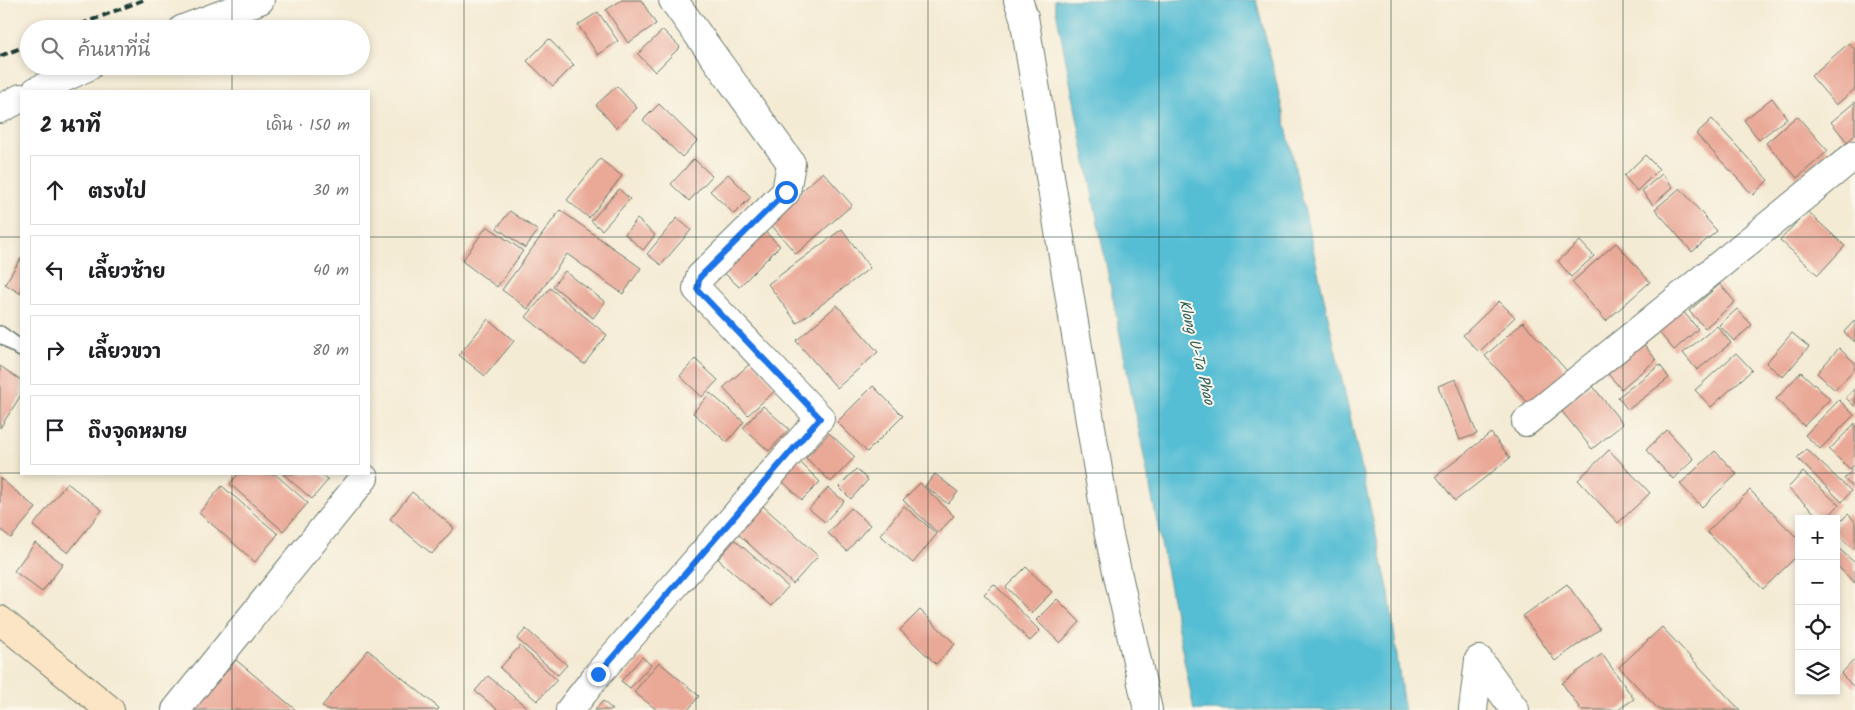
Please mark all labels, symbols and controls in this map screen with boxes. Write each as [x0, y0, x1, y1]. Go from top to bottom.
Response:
search box [20, 20, 370, 75]
icon: search [38, 34, 66, 62]
text: ค้นหาที่นี่ [78, 36, 150, 66]
text: 2 นาที [40, 110, 101, 143]
text: เดิน · 150 m [266, 113, 350, 138]
icon: ahead [41, 176, 69, 204]
text: ตรงไป [88, 178, 146, 208]
text: 30 m [313, 178, 349, 203]
route start [775, 181, 798, 204]
icon: left [41, 256, 69, 284]
text: เลี้ยวซ้าย [88, 258, 165, 288]
text: 40 m [313, 258, 349, 283]
water label: Klong U-Ta Phao [1171, 297, 1221, 408]
icon: right [41, 336, 69, 364]
text: เลี้ยวขวา [88, 338, 161, 368]
text: 80 m [312, 338, 349, 363]
icon: arrive [41, 416, 69, 444]
text: ถึงจุดหมาย [88, 418, 187, 448]
map controls [1795, 515, 1840, 695]
button: + [1795, 515, 1840, 560]
button: − [1795, 560, 1840, 605]
button: locate [1795, 605, 1840, 650]
button: layers [1795, 650, 1840, 695]
route end [587, 663, 610, 686]

